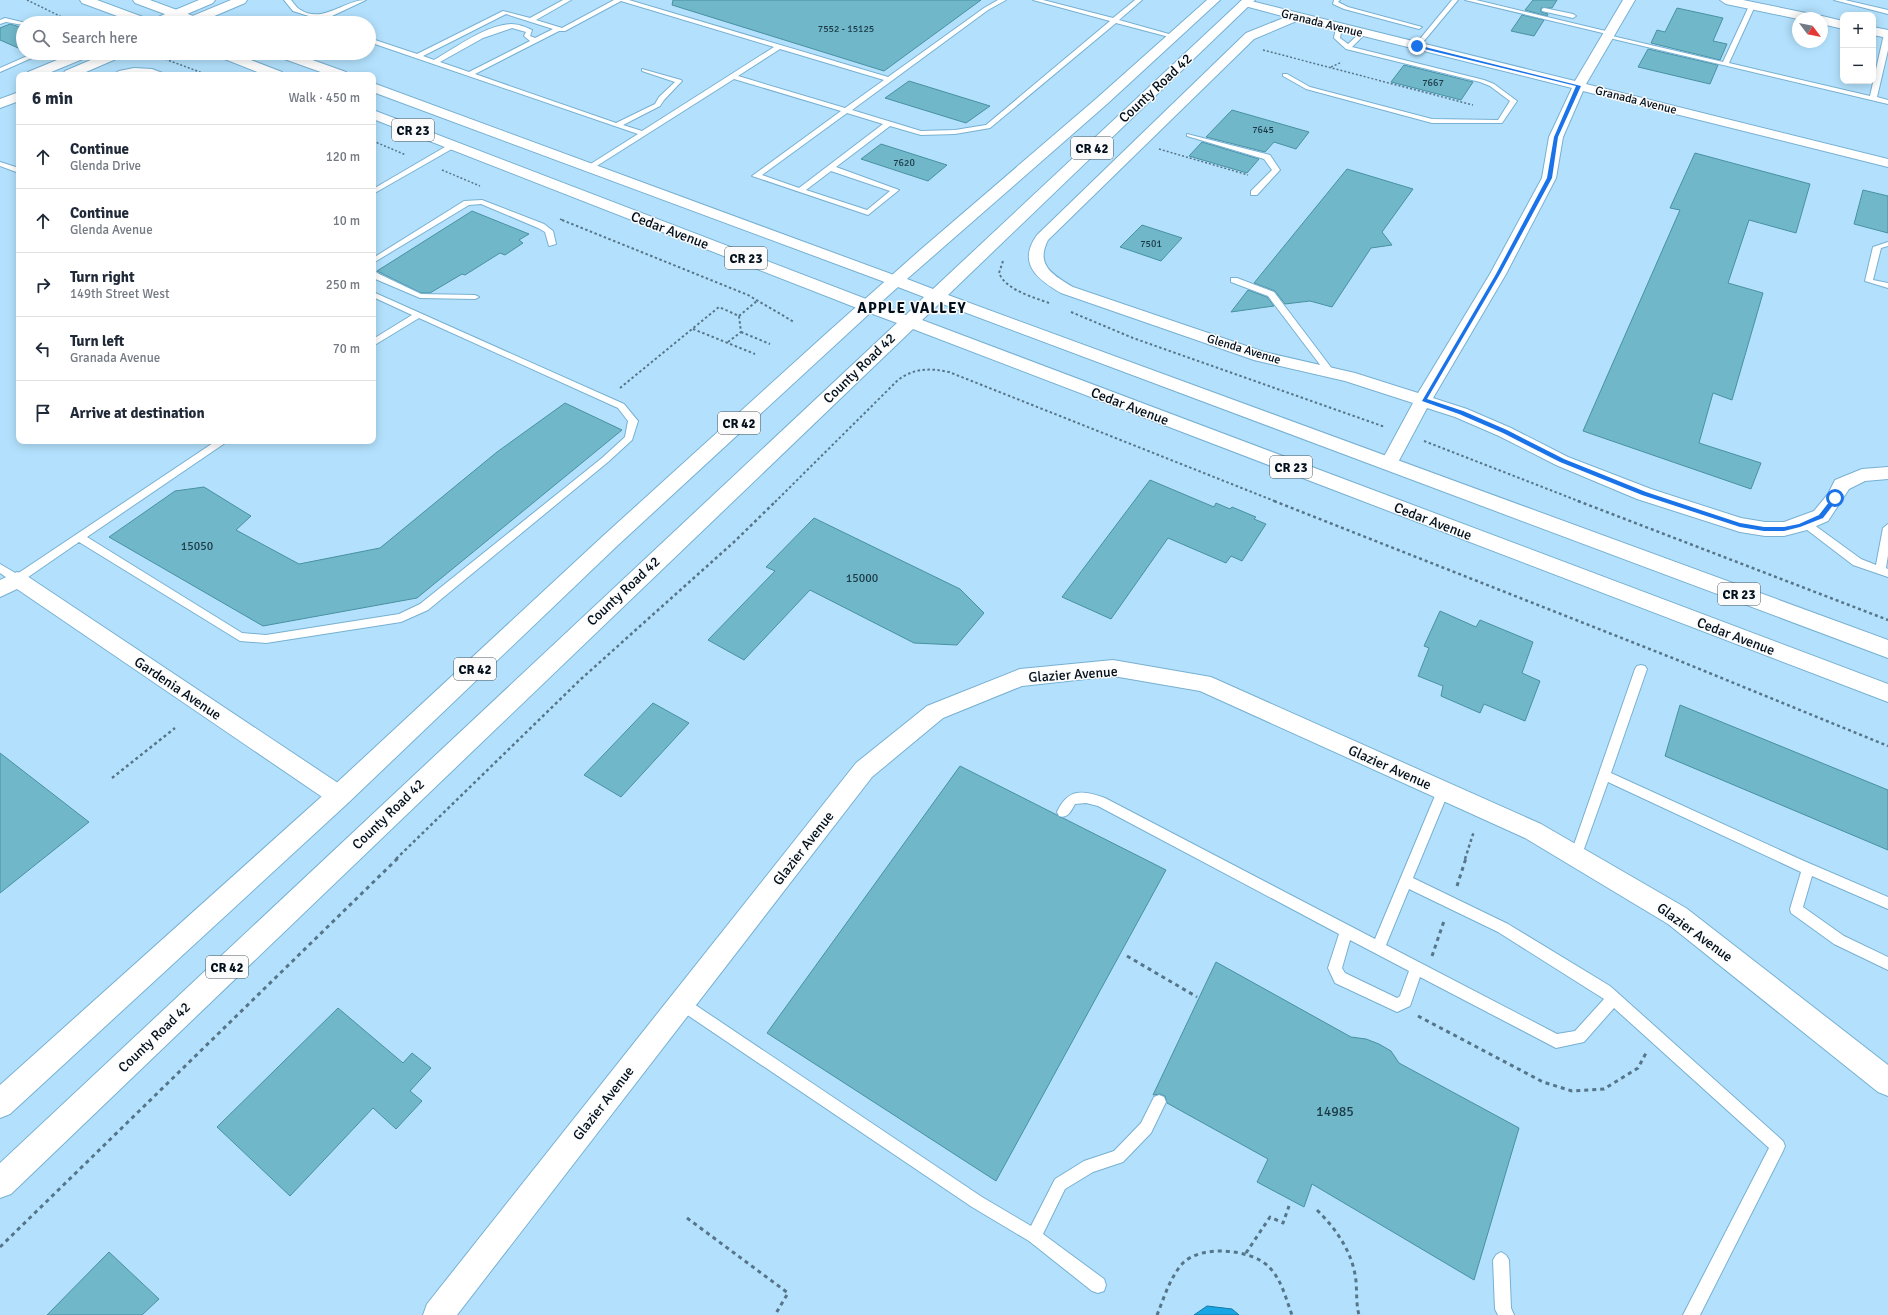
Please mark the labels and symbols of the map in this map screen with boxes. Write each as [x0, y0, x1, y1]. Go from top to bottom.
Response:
street label: Granada Avenue [1280, 6, 1364, 41]
north arrow [1792, 12, 1828, 48]
house number: 7552 - 15125 [818, 23, 874, 35]
route end [1408, 37, 1426, 55]
street label: County Road 42 [1115, 50, 1195, 127]
house number: 7667 [1422, 77, 1444, 89]
street label: Granada Avenue [1594, 83, 1678, 118]
road number: CR 23 [392, 119, 434, 141]
house number: 7645 [1252, 124, 1274, 136]
road number: CR 42 [1071, 137, 1113, 159]
house number: 7620 [893, 157, 915, 169]
street label: Cedar Avenue [629, 208, 711, 253]
house number: 7501 [1140, 238, 1162, 250]
road number: CR 23 [725, 247, 767, 269]
district label: APPLE VALLEY [857, 299, 967, 317]
street label: County Road 42 [820, 330, 899, 407]
street label: Glenda Avenue [1205, 331, 1283, 368]
street label: Cedar Avenue [1089, 384, 1171, 429]
road number: CR 42 [718, 412, 760, 434]
road number: CR 23 [1270, 456, 1312, 478]
route start [1826, 489, 1844, 507]
street label: Cedar Avenue [1392, 499, 1474, 544]
house number: 15050 [181, 539, 213, 554]
street label: County Road 42 [583, 553, 663, 630]
house number: 15000 [846, 571, 878, 586]
road number: CR 23 [1718, 583, 1760, 605]
street label: Cedar Avenue [1695, 614, 1777, 659]
street label: Gardenia Avenue [131, 653, 224, 724]
road number: CR 42 [454, 658, 496, 680]
street label: Glazier Avenue [1028, 663, 1118, 686]
street label: Glazier Avenue [1346, 742, 1434, 793]
street label: County Road 42 [349, 776, 428, 853]
street label: Glazier Avenue [769, 808, 838, 889]
street label: Glazier Avenue [1654, 899, 1736, 966]
road number: CR 42 [206, 956, 248, 978]
street label: County Road 42 [115, 999, 194, 1076]
street label: Glazier Avenue [569, 1063, 638, 1144]
house number: 14985 [1316, 1103, 1354, 1120]

